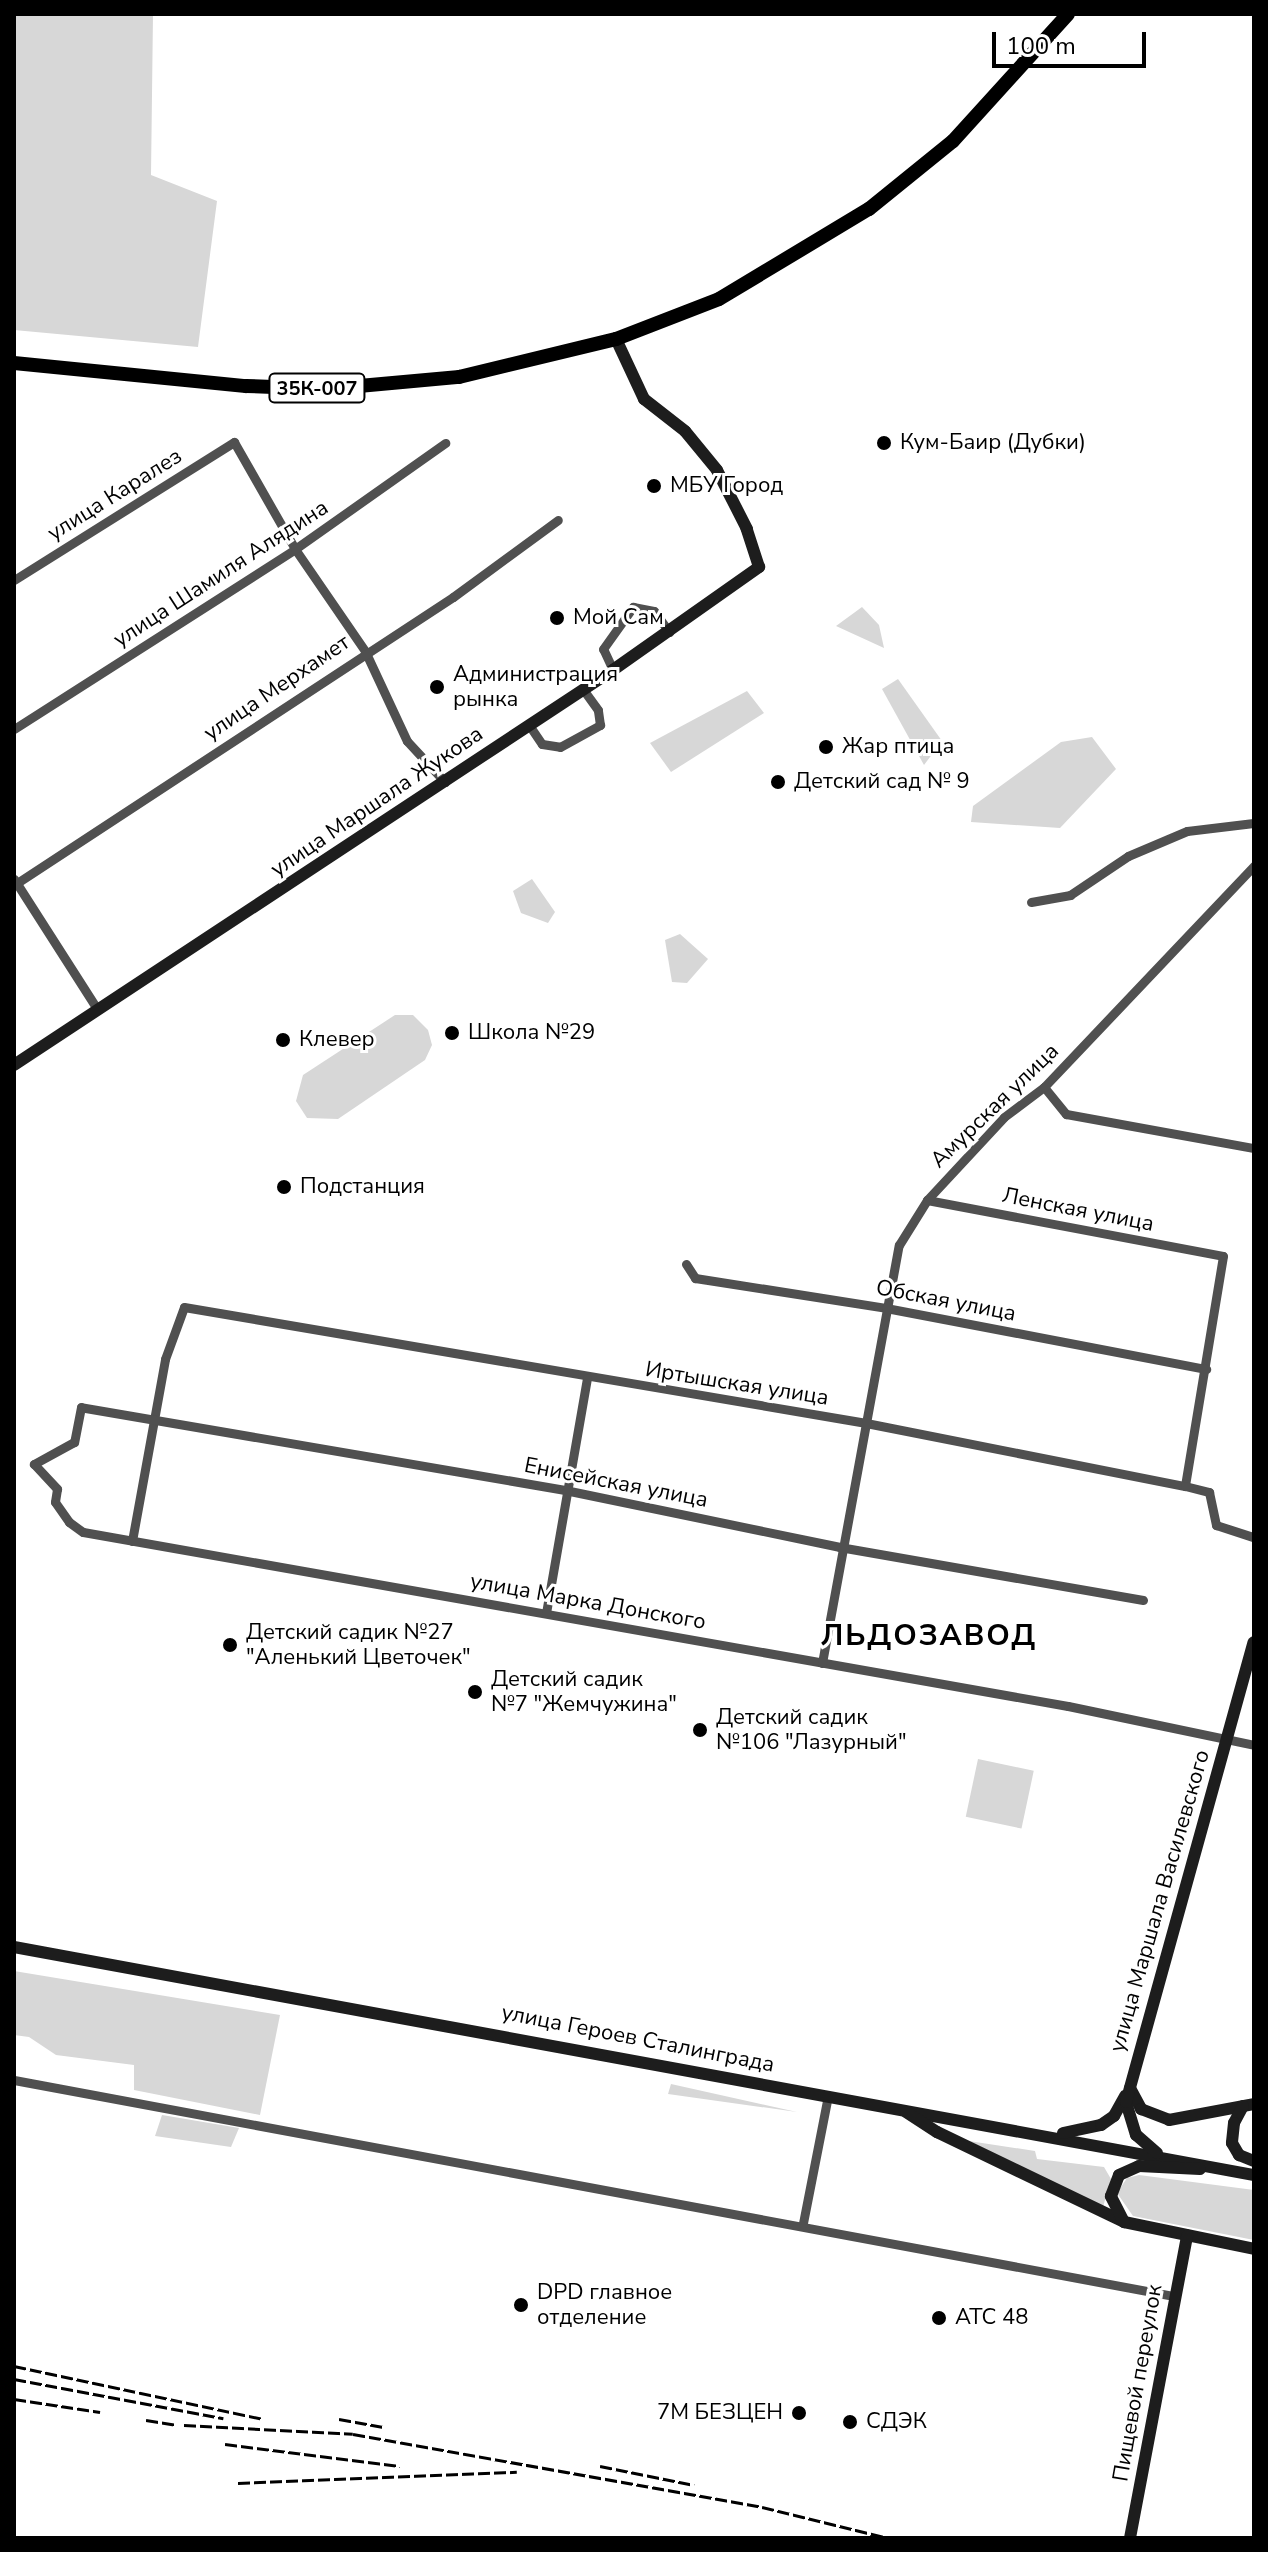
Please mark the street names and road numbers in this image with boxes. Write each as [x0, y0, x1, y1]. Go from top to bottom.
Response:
road number: 35К-007 [267, 372, 367, 404]
street label: улица Каралез [43, 443, 187, 547]
street label: улица Шамиля Алядина [109, 495, 333, 653]
street label: улица Мерхамет [199, 629, 355, 747]
street label: улица Маршала Жукова [266, 721, 488, 883]
street label: Амурская улица [925, 1038, 1065, 1174]
street label: Ленская улица [1000, 1182, 1156, 1238]
street label: Обская улица [874, 1274, 1018, 1328]
street label: Иртышская улица [643, 1356, 831, 1412]
street label: Енисейская улица [522, 1452, 710, 1514]
street label: улица Марка Донского [468, 1568, 708, 1636]
street label: улица Маршала Василевского [1104, 1747, 1216, 2055]
street label: улица Героев Сталинграда [499, 2000, 777, 2078]
street label: Пищевой переулок [1108, 2282, 1168, 2484]

